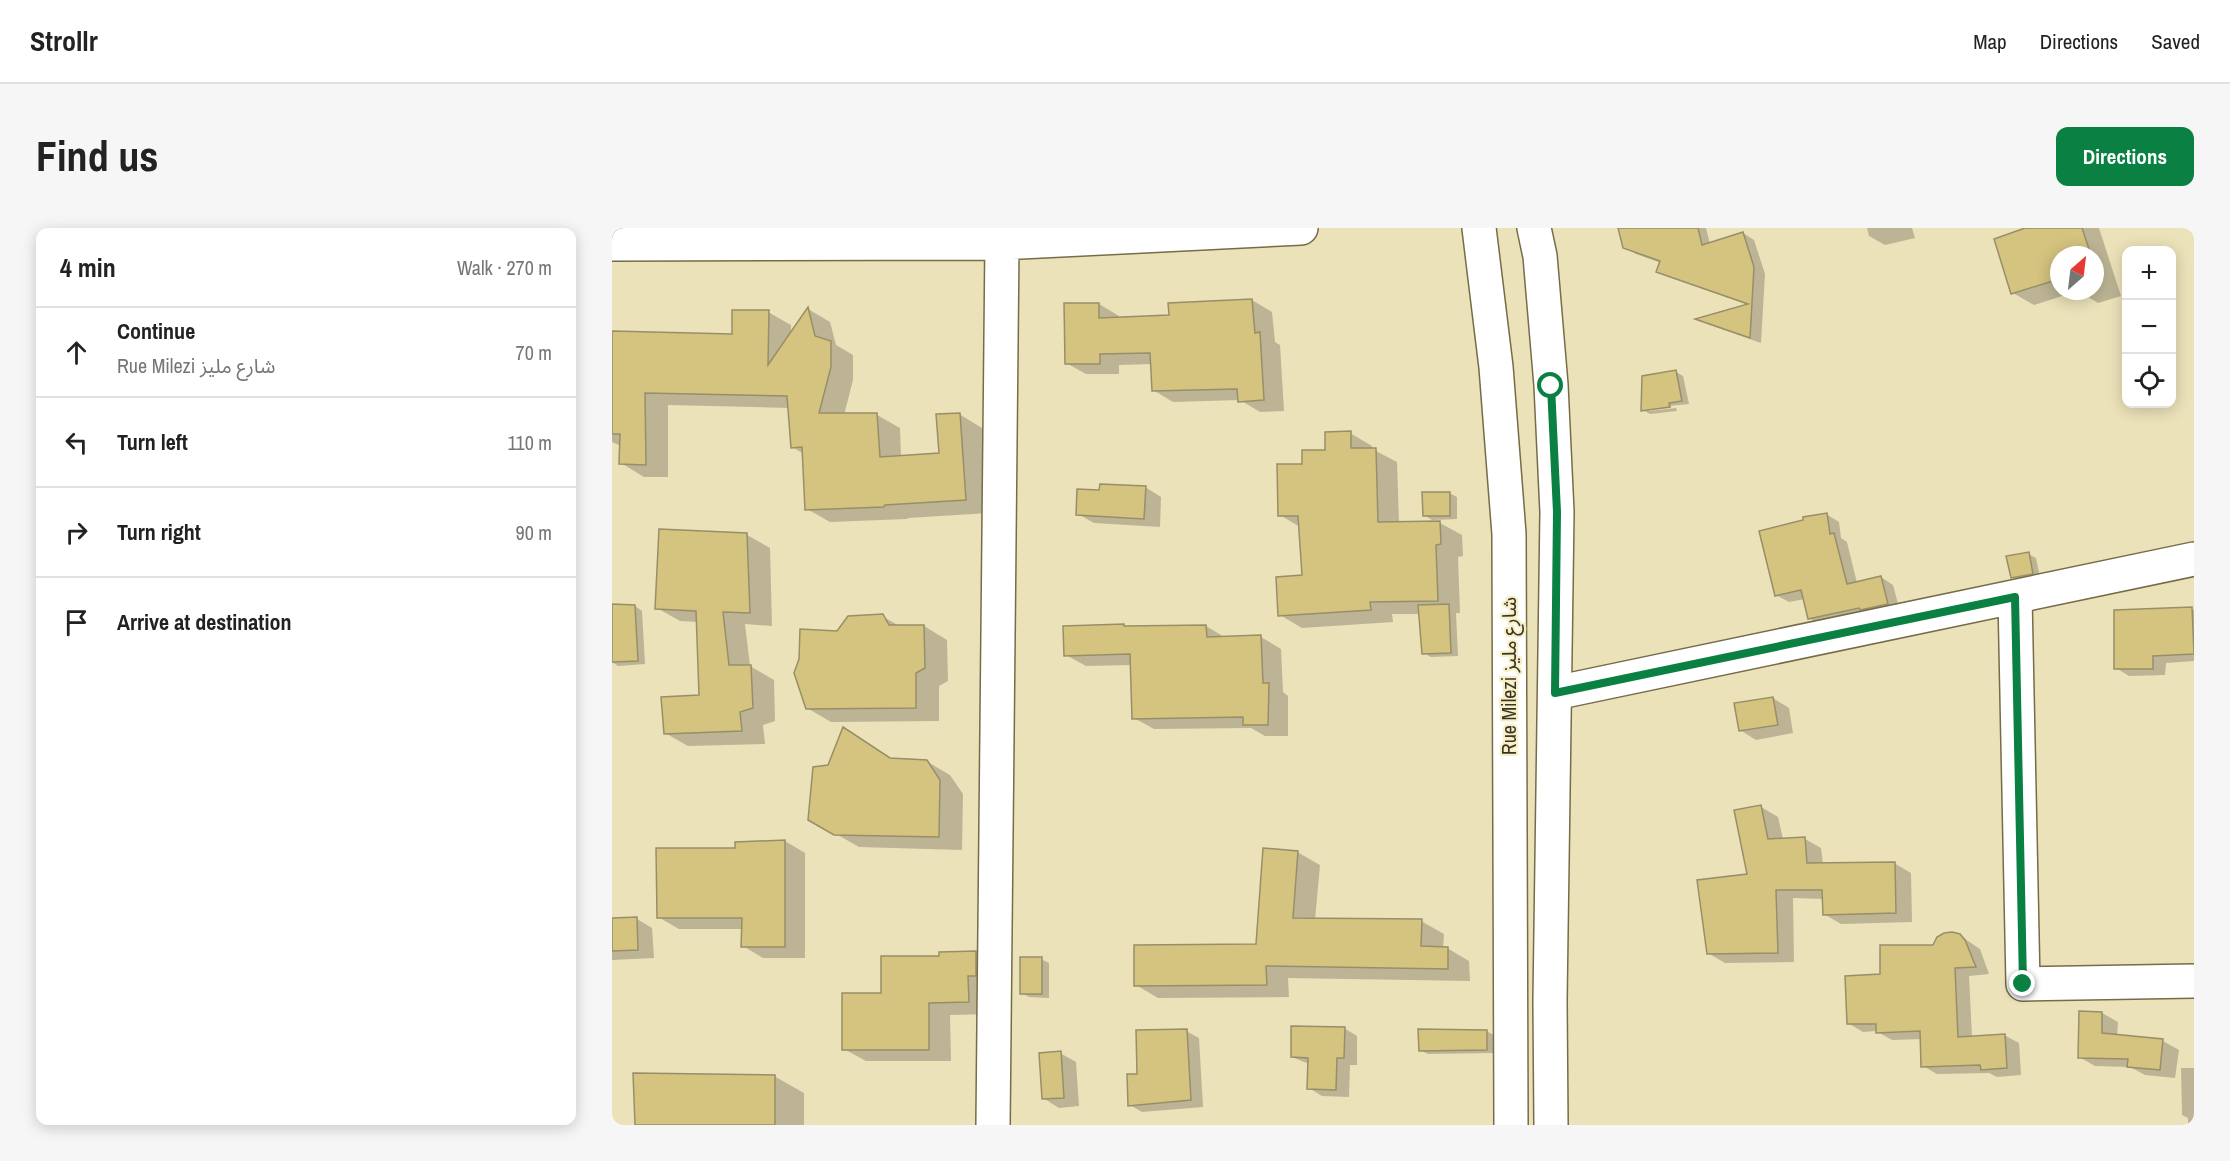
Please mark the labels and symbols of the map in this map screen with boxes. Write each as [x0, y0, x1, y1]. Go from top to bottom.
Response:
north arrow [2050, 246, 2104, 300]
route start [1537, 372, 1563, 398]
street label: Rue Milezi شارع مليز [1495, 597, 1524, 755]
route end [2009, 970, 2035, 996]

